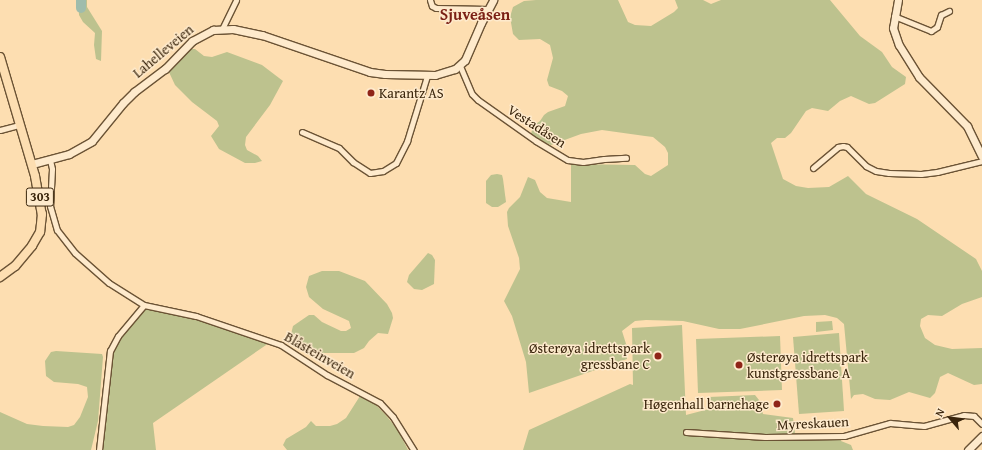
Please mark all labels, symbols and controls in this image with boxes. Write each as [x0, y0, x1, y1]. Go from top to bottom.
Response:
district label: Sjuveåsen [440, 4, 510, 24]
street label: Lahelleveien [129, 21, 197, 81]
place label: Karantz AS [379, 85, 443, 101]
marker: Karantz AS [366, 88, 376, 98]
street label: Vestadåsen [505, 101, 569, 151]
road number: 303 [25, 186, 55, 208]
street label: Blåsteinveien [282, 328, 358, 382]
place label: Østerøya idrettspark gressbane C [529, 340, 650, 372]
place label: Østerøya idrettspark kunstgressbane A [747, 349, 868, 382]
marker: Østerøya idrettspark gressbane C [653, 351, 663, 361]
marker: Østerøya idrettspark kunstgressbane A [734, 360, 744, 370]
place label: Høgenhall barnehage [644, 396, 769, 412]
north arrow [930, 398, 970, 438]
marker: Høgenhall barnehage [772, 399, 782, 409]
text: N [931, 405, 948, 419]
street label: Myreskauen [777, 413, 849, 433]

